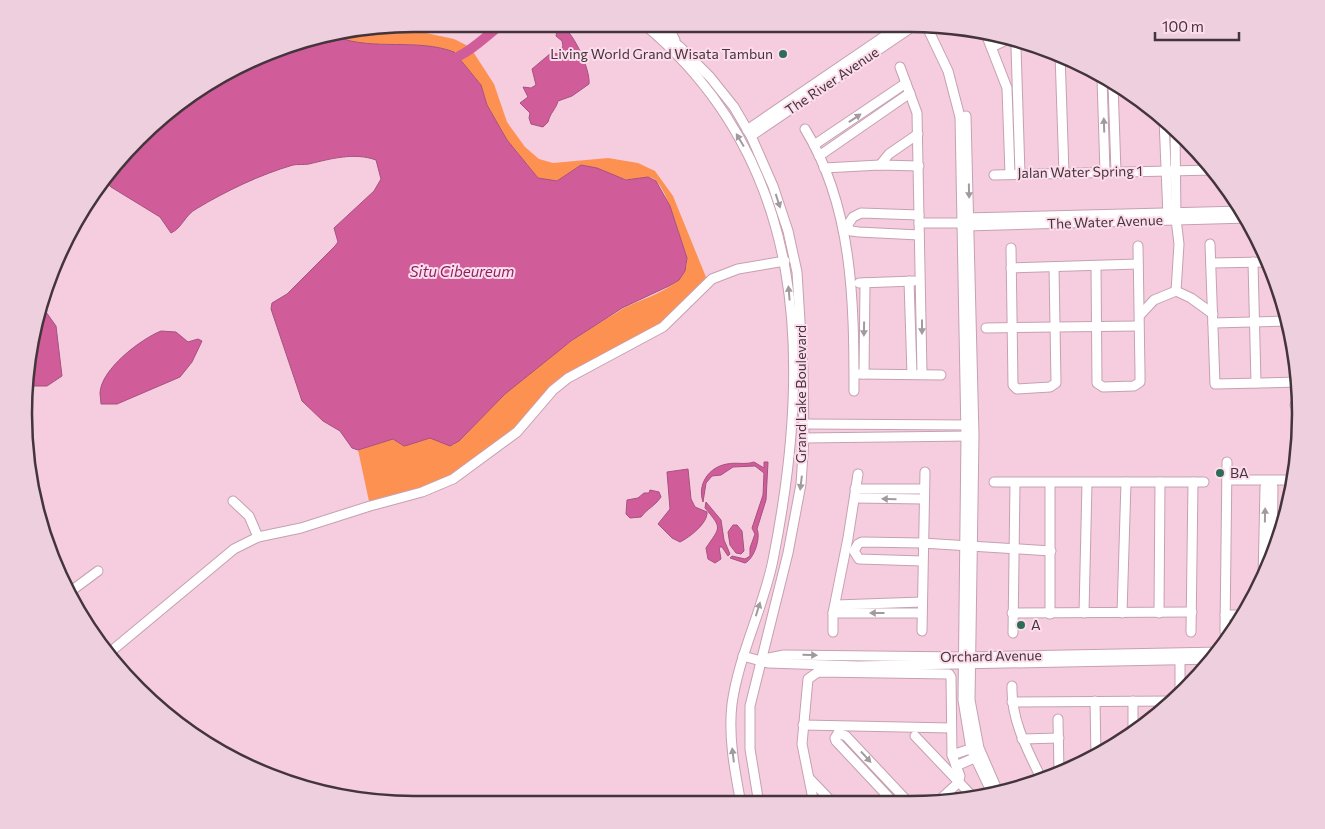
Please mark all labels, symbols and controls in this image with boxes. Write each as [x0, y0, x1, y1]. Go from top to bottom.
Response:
scale bar [1155, 10, 1239, 42]
text: 100 m [1162, 17, 1204, 35]
street label: The River Avenue [782, 43, 882, 118]
place label: Living World Grand Wisata Tambun [550, 45, 773, 62]
marker: Living World Grand Wisata Tambun [777, 48, 789, 60]
one-way arrow [848, 113, 861, 123]
one-way arrow [1099, 117, 1107, 133]
one-way arrow [736, 133, 745, 146]
street label: Jalan Water Spring 1 [1017, 162, 1143, 181]
one-way arrow [965, 184, 973, 200]
one-way arrow [774, 194, 782, 209]
street label: The Water Avenue [1047, 211, 1163, 232]
water label: Situ Cibeureum [410, 262, 514, 280]
one-way arrow [785, 285, 793, 301]
one-way arrow [918, 319, 926, 335]
one-way arrow [860, 321, 868, 337]
street label: Grand Lake Boulevard [792, 325, 809, 463]
place label: BA [1230, 464, 1249, 481]
marker: BA [1214, 467, 1226, 479]
one-way arrow [797, 476, 805, 492]
one-way arrow [881, 494, 897, 502]
one-way arrow [1261, 506, 1269, 522]
one-way arrow [754, 602, 762, 617]
one-way arrow [869, 609, 885, 617]
place label: A [1031, 616, 1041, 633]
marker: A [1015, 619, 1027, 631]
street label: Orchard Avenue [940, 646, 1042, 665]
one-way arrow [802, 651, 818, 659]
one-way arrow [729, 747, 737, 763]
one-way arrow [860, 750, 872, 762]

